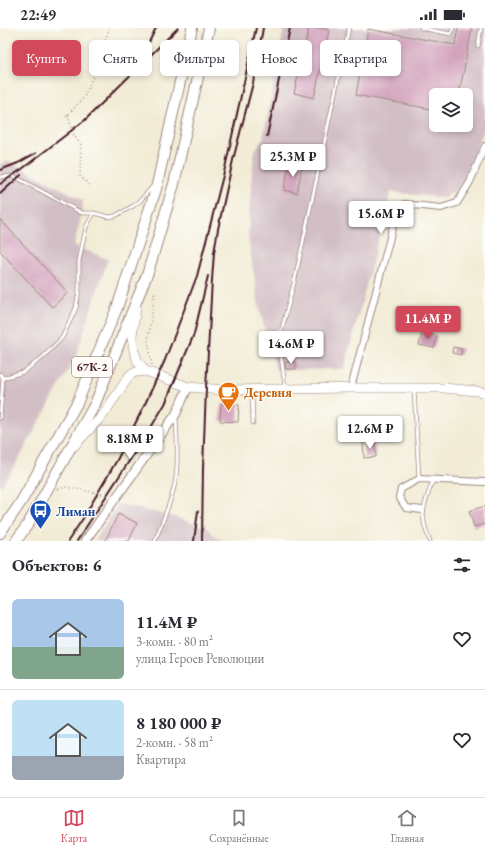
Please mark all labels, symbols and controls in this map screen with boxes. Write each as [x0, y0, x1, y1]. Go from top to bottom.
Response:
text: 22:49 [20, 5, 56, 24]
chip: Купить [12, 40, 81, 76]
chip: Снять [89, 40, 152, 76]
chip: Фильтры [160, 40, 239, 76]
chip: Новое [247, 40, 312, 76]
chip: Квартира [320, 40, 401, 76]
map controls [429, 88, 473, 132]
button: layers [429, 88, 473, 132]
pin: 25.3M ₽ [256, 144, 330, 178]
text: 25.3M ₽ [270, 148, 316, 165]
pin: 15.6M ₽ [344, 201, 418, 235]
text: 15.6M ₽ [358, 205, 404, 222]
pin: 11.4M ₽ [391, 306, 465, 340]
text: 11.4M ₽ [405, 310, 451, 327]
pin: 14.6M ₽ [254, 331, 328, 365]
text: 14.6M ₽ [268, 335, 314, 352]
road number: 67К-2 [72, 357, 112, 377]
cafe icon: Деревня [216, 379, 242, 412]
place label: Деревня [244, 384, 292, 401]
pin: 12.6M ₽ [333, 416, 407, 450]
text: 12.6M ₽ [347, 420, 393, 437]
pin: 8.18M ₽ [93, 426, 167, 460]
text: 8.18M ₽ [107, 430, 153, 447]
bus stop icon: Лиман [28, 498, 54, 531]
place label: Лиман [56, 503, 96, 520]
text: Объектов: 6 [12, 554, 102, 576]
icon: filters [451, 554, 473, 576]
text: 11.4M ₽ [136, 611, 197, 633]
icon: home [44, 615, 92, 663]
icon: heart [451, 628, 473, 650]
text: 3-комн. · 80 m² [136, 633, 213, 650]
text: улица Героев Революции [136, 650, 264, 667]
text: 8 180 000 ₽ [136, 712, 222, 734]
icon: home [44, 716, 92, 764]
icon: heart [451, 729, 473, 751]
text: 2-комн. · 58 m² [136, 734, 213, 751]
text: Квартира [136, 751, 186, 768]
tab: Карта [61, 807, 87, 845]
tab: Сохранённые [209, 807, 269, 845]
tab: Главная [391, 807, 424, 845]

